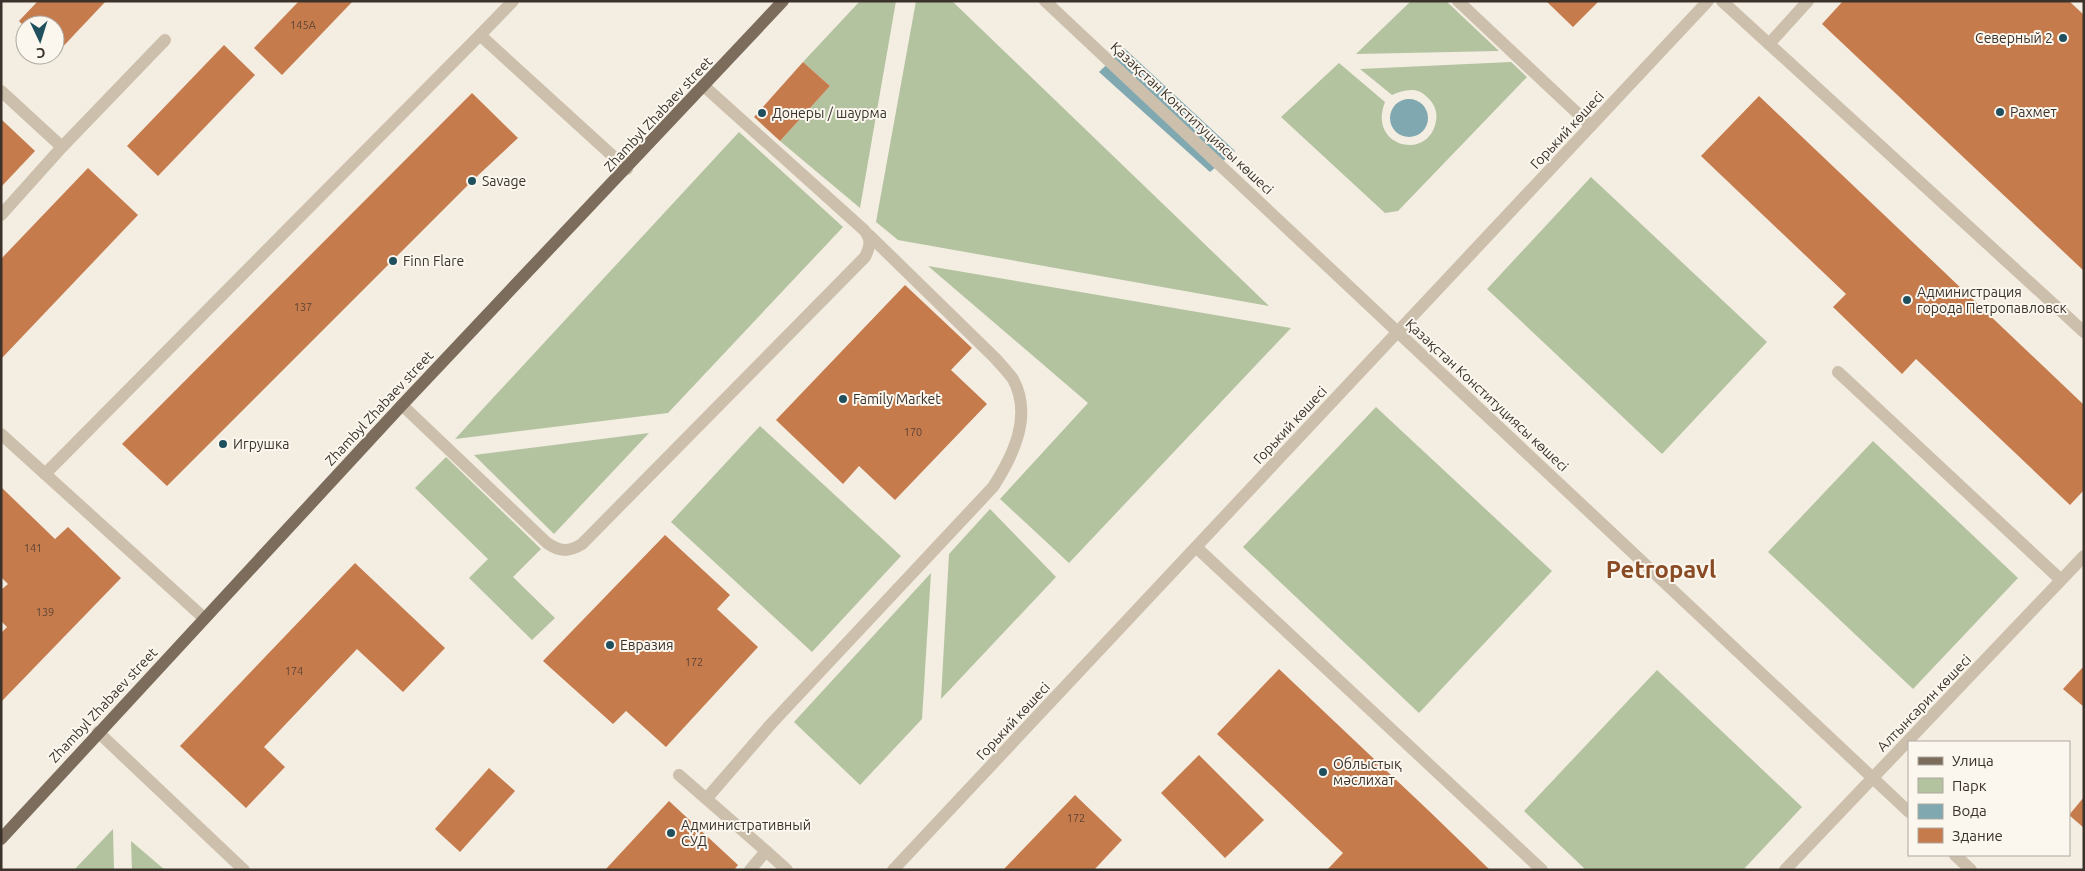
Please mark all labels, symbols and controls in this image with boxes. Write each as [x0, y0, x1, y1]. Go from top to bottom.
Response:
north arrow [15, 15, 65, 65]
house number: 145А [290, 19, 317, 31]
place label: Северный 2 [1975, 30, 2053, 46]
marker: Северный 2 [2057, 32, 2069, 44]
street label: Қазақстан Конституциясы көшесі [1107, 38, 1277, 198]
text: С [36, 45, 46, 61]
street label: Zhambyl Zhabaev street [601, 53, 716, 175]
street label: Горький көшесі [1527, 88, 1607, 172]
place label: Рахмет [2010, 104, 2057, 120]
place label: Донеры / шаурма [772, 105, 887, 121]
marker: Рахмет [1994, 106, 2006, 118]
marker: Донеры / шаурма [756, 107, 768, 119]
place label: Savage [482, 173, 526, 189]
marker: Savage [466, 175, 478, 187]
place label: Finn Flare [403, 253, 464, 269]
marker: Finn Flare [387, 255, 399, 267]
place label: Администрация города Петропавловск [1917, 284, 2067, 316]
marker: Администрация города Петропавловск [1901, 294, 1913, 306]
house number: 137 [294, 301, 312, 313]
street label: Қазақстан Конституциясы көшесі [1402, 315, 1572, 475]
street label: Zhambyl Zhabaev street [322, 347, 437, 469]
street label: Горький көшесі [1250, 383, 1330, 467]
place label: Family Мarket [853, 391, 941, 407]
marker: Family Мarket [837, 393, 849, 405]
house number: 170 [904, 426, 922, 438]
place label: Игрушка [233, 436, 289, 452]
marker: Игрушка [217, 438, 229, 450]
house number: 141 [24, 542, 42, 554]
district label: Petropavl [1606, 556, 1716, 583]
house number: 139 [36, 606, 54, 618]
place label: Евразия [620, 637, 674, 653]
marker: Евразия [604, 639, 616, 651]
street label: Zhambyl Zhabaev street [46, 644, 161, 766]
street label: Алтынсарин көшесі [1874, 651, 1974, 755]
house number: 172 [685, 656, 703, 668]
house number: 174 [285, 665, 303, 677]
street label: Горький көшесі [973, 679, 1053, 763]
legend [1908, 741, 2070, 856]
text: Улица [1952, 752, 1994, 769]
place label: Облыстық мәслихат [1333, 756, 1402, 788]
marker: Облыстық мәслихат [1317, 766, 1329, 778]
text: Парк [1952, 777, 1987, 794]
text: Вода [1952, 802, 1987, 819]
house number: 172 [1067, 812, 1085, 824]
place label: Административный СУД [681, 817, 811, 849]
marker: Административный СУД [665, 827, 677, 839]
text: Здание [1952, 827, 2003, 844]

